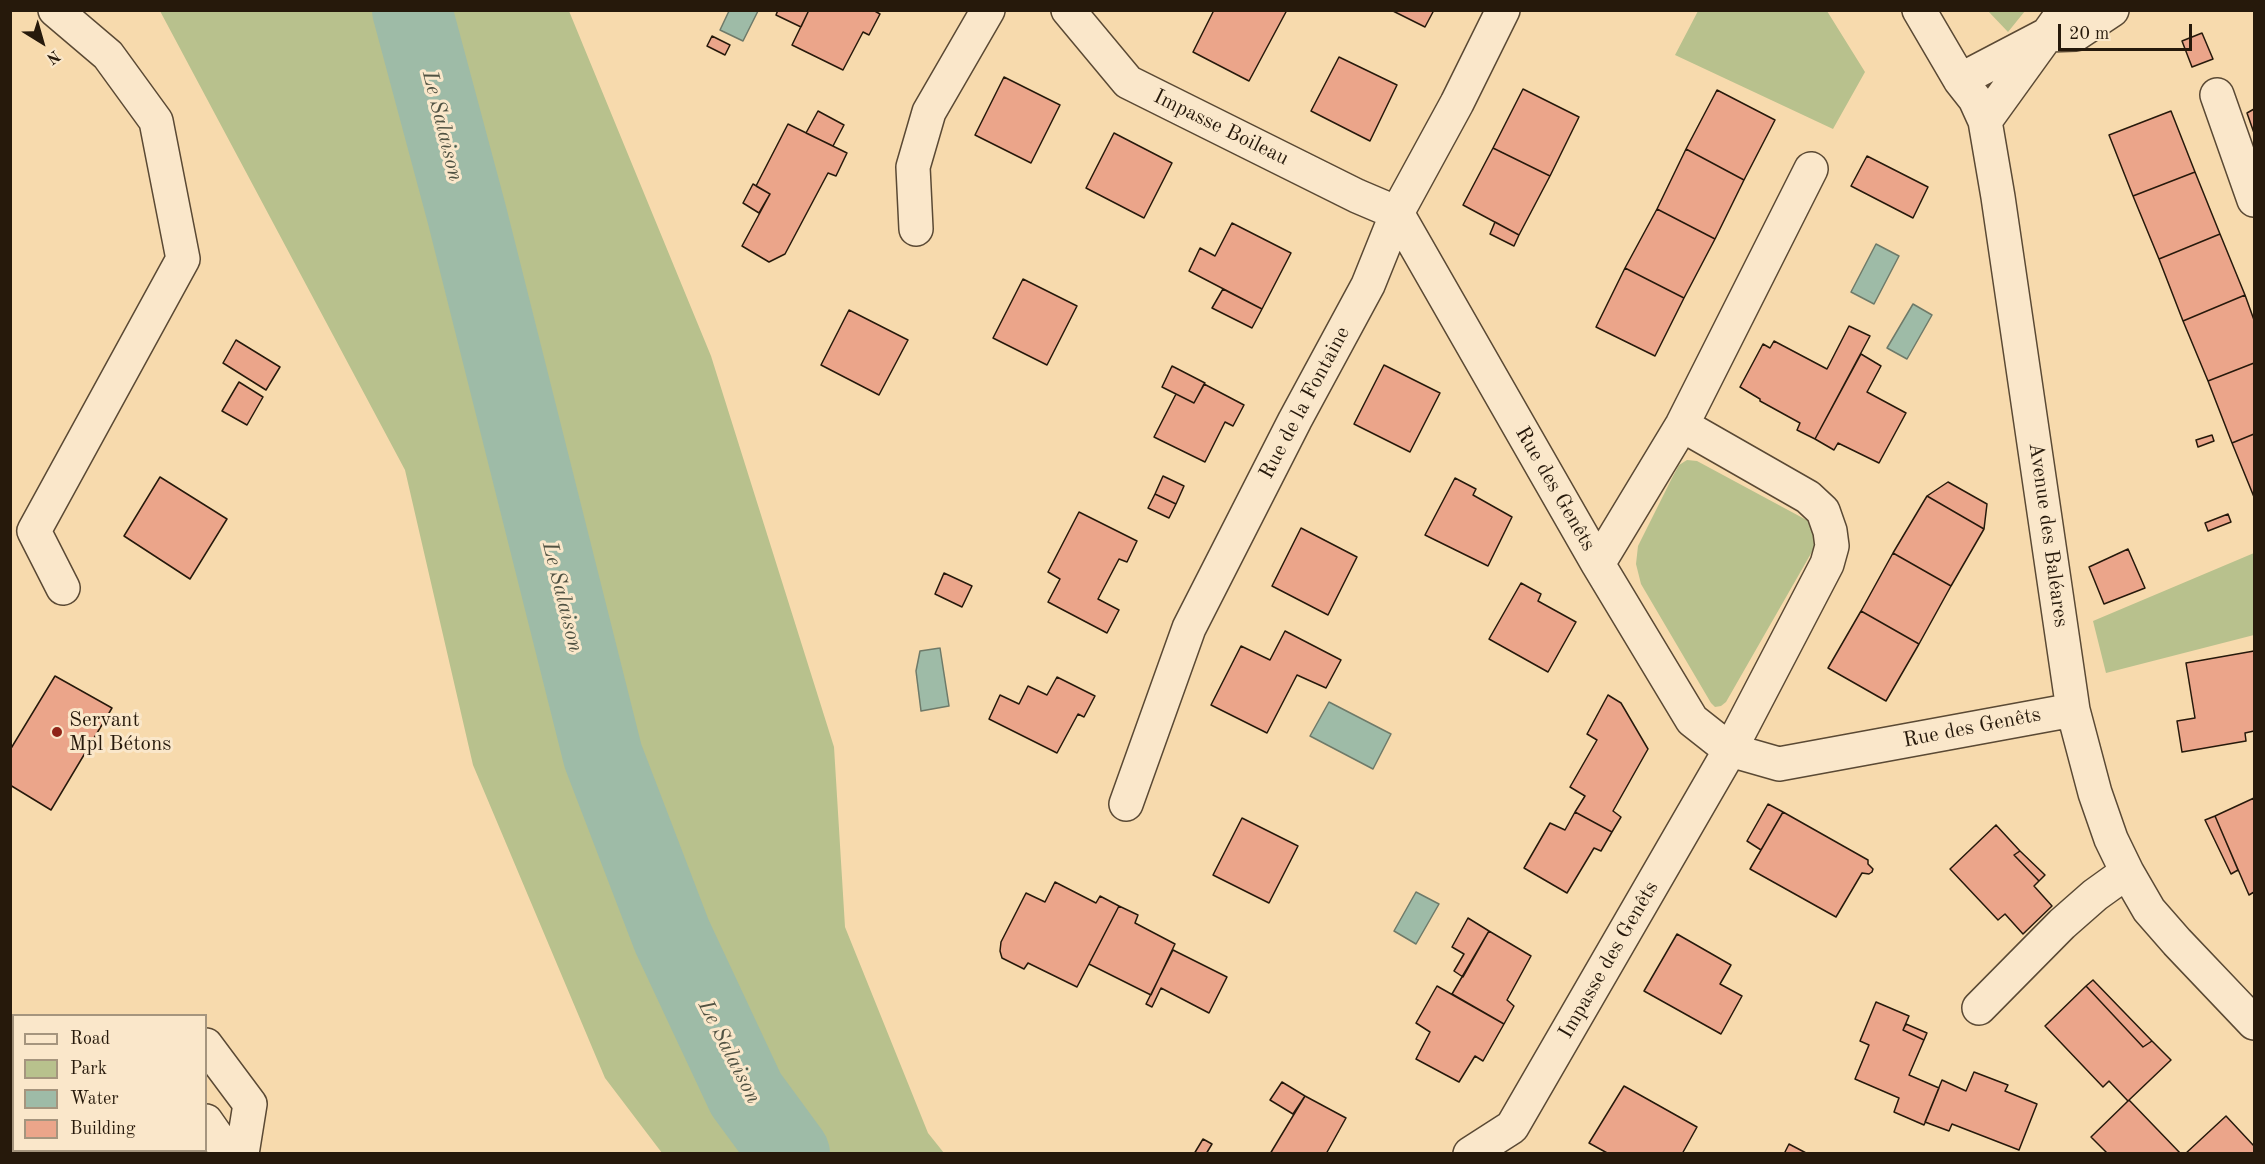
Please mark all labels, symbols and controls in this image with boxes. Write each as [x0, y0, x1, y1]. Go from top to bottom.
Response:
north arrow [12, 12, 72, 72]
scale bar [2061, 12, 2194, 50]
text: 20 m [2069, 25, 2109, 43]
text: N [43, 46, 63, 66]
water label: Le Salaison [416, 68, 468, 184]
street label: Impasse Boileau [1149, 84, 1293, 172]
street label: Rue de la Fontaine [1254, 322, 1356, 484]
street label: Rue des Genêts [1509, 422, 1601, 556]
street label: Avenue des Baléares [2023, 441, 2073, 629]
water label: Le Salaison [536, 539, 588, 655]
street label: Rue des Genêts [1901, 702, 2043, 754]
place label: Servant Mpl Bétons [69, 707, 171, 757]
marker: Servant Mpl Bétons [50, 725, 64, 739]
street label: Impasse des Genêts [1554, 877, 1664, 1043]
water label: Le Salaison [692, 996, 766, 1108]
legend [12, 1014, 207, 1152]
text: Road [70, 1030, 110, 1048]
text: Park [70, 1060, 107, 1078]
text: Water [70, 1090, 119, 1108]
text: Building [70, 1120, 135, 1138]

